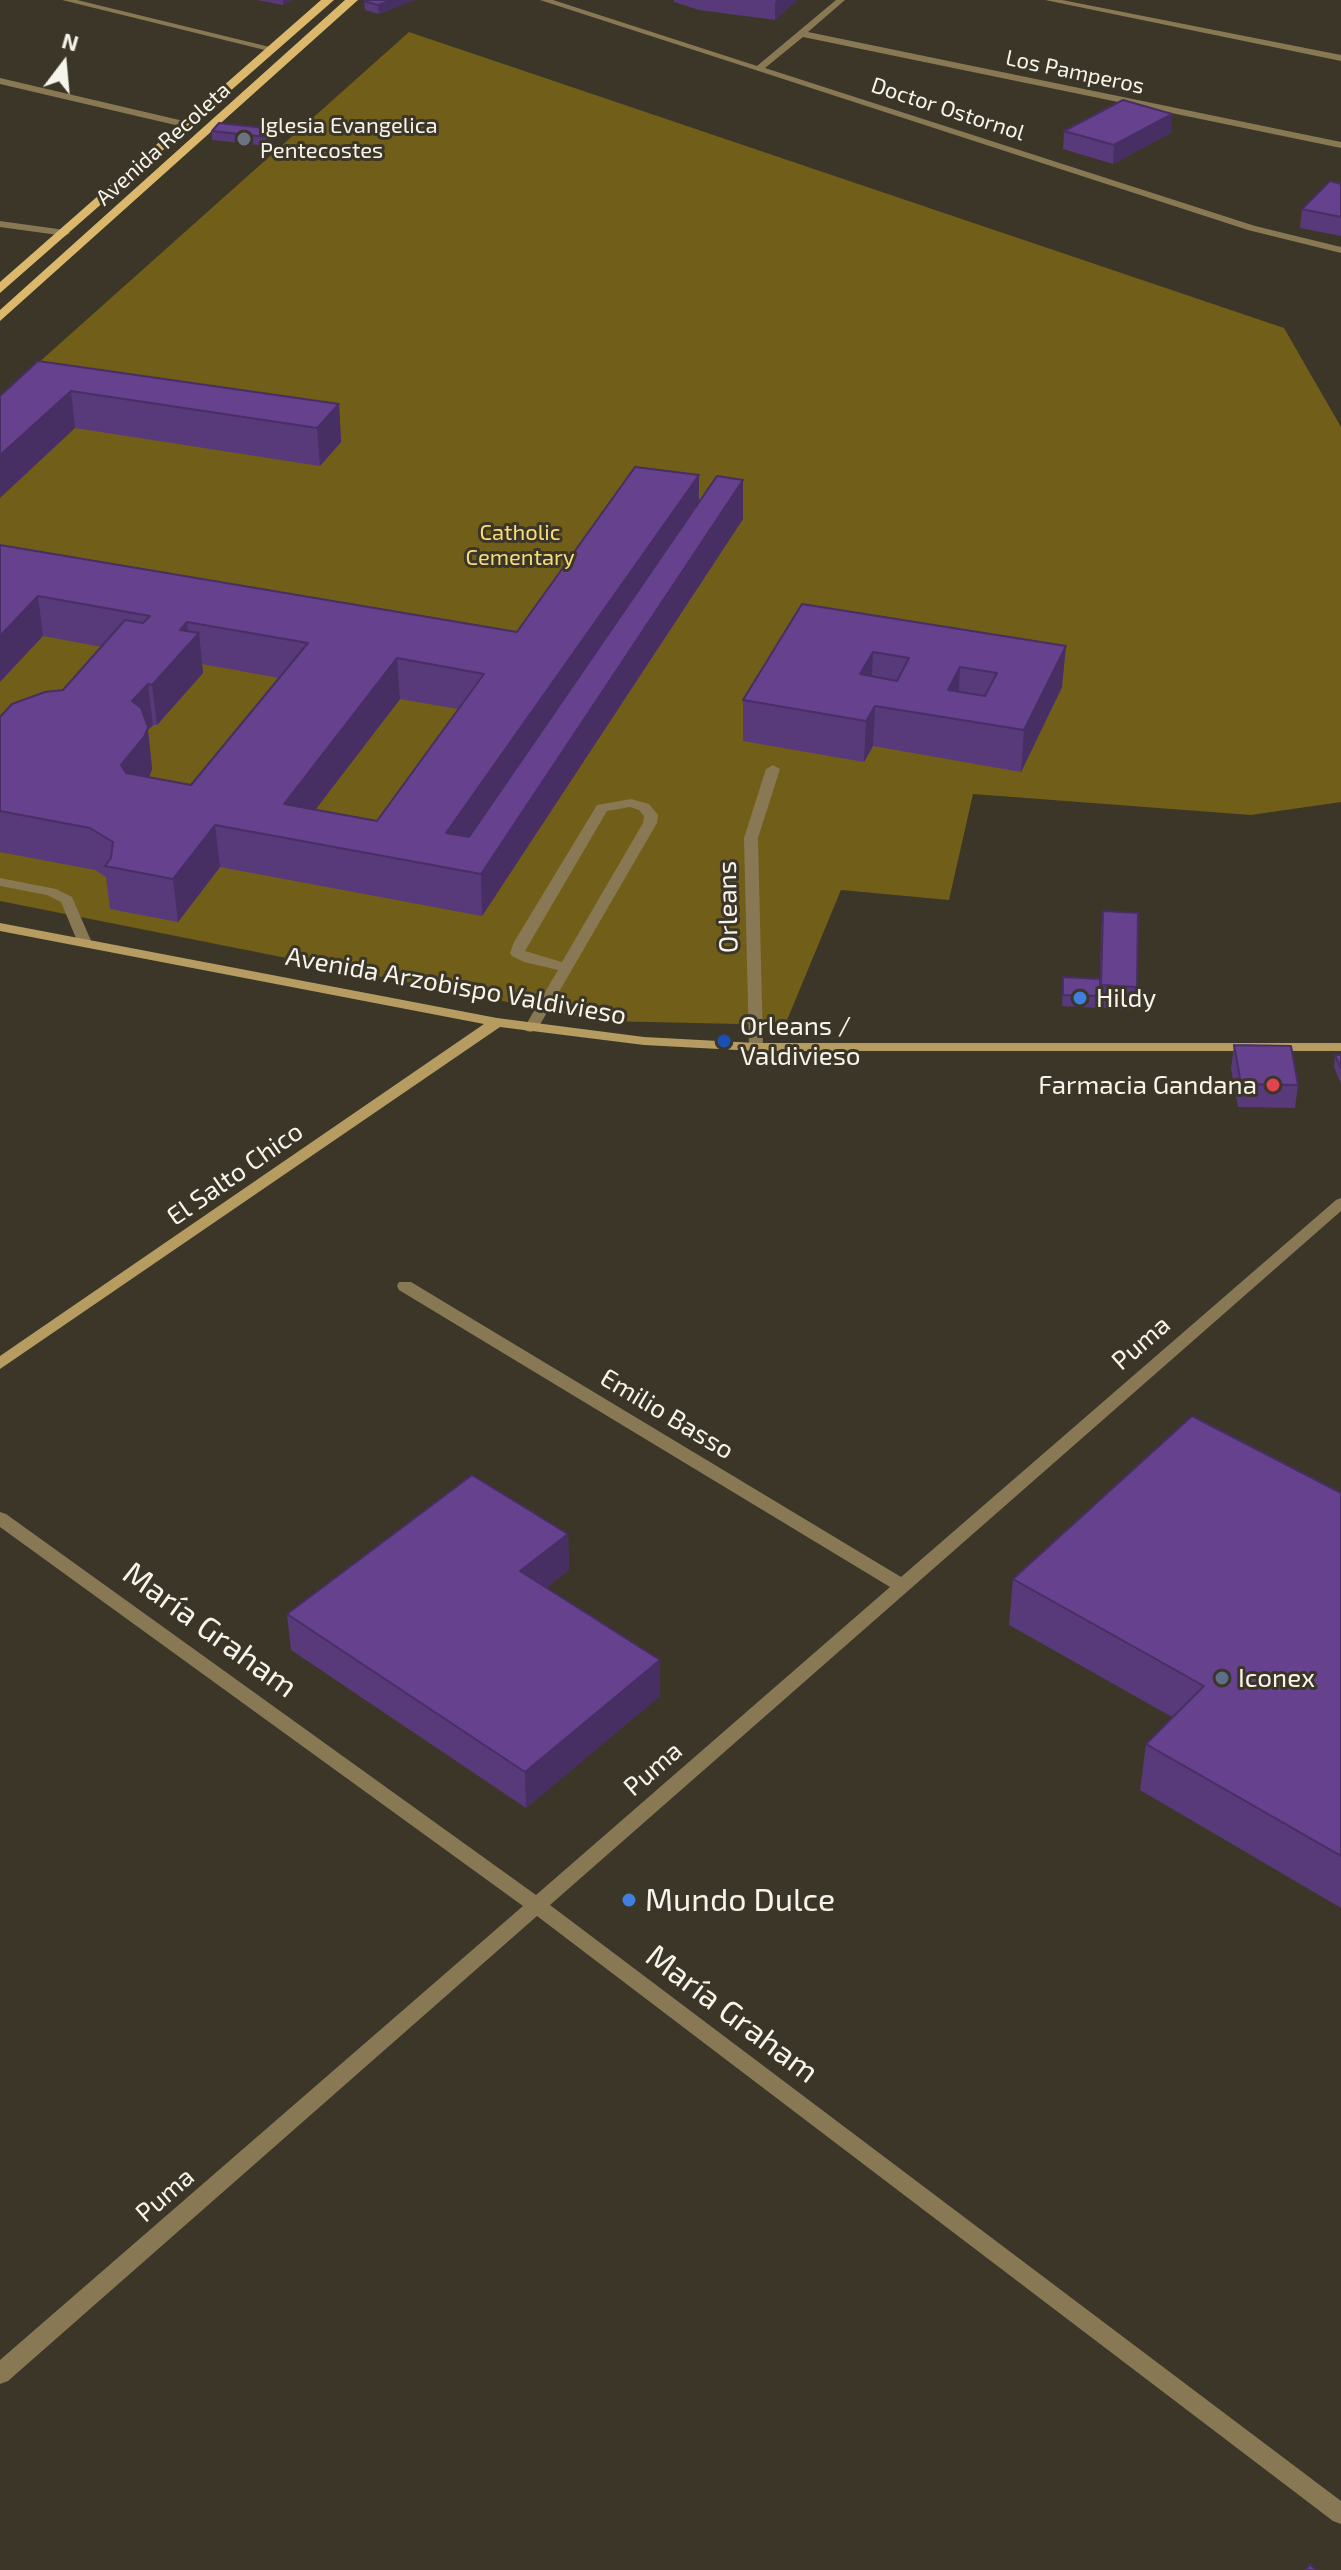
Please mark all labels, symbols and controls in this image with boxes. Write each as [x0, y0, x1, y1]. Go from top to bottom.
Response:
north arrow [24, 24, 104, 104]
text: N [59, 26, 82, 56]
street label: Los Pamperos [1003, 44, 1147, 100]
street label: Doctor Ostornol [868, 72, 1028, 146]
street label: Avenida Recoleta [90, 77, 236, 211]
place label: Iglesia Evangelica Pentecostes [260, 113, 438, 164]
marker: Iglesia Evangelica Pentecostes [235, 130, 253, 148]
park label: Catholic Cementary [465, 520, 575, 572]
street label: Orleans [712, 861, 744, 953]
street label: Avenida Arzobispo Valdivieso [283, 941, 629, 1031]
place label: Hildy [1096, 982, 1156, 1014]
marker: Hildy [1071, 989, 1089, 1007]
place label: Orleans / Valdivieso [740, 1010, 861, 1072]
marker: Orleans / Valdivieso [715, 1032, 733, 1050]
place label: Farmacia Gandana [1038, 1069, 1257, 1101]
marker: Farmacia Gandana [1264, 1076, 1282, 1094]
street label: El Salto Chico [161, 1116, 309, 1232]
street label: Puma [1105, 1309, 1177, 1377]
street label: Emilio Basso [595, 1362, 739, 1466]
street label: María Graham [115, 1554, 305, 1706]
place label: Iconex [1238, 1662, 1315, 1694]
marker: Iconex [1213, 1669, 1231, 1687]
street label: Puma [617, 1735, 689, 1803]
place label: Mundo Dulce [645, 1881, 835, 1919]
marker: Mundo Dulce [620, 1891, 638, 1909]
street label: María Graham [638, 1937, 826, 2091]
street label: Puma [129, 2161, 201, 2229]

